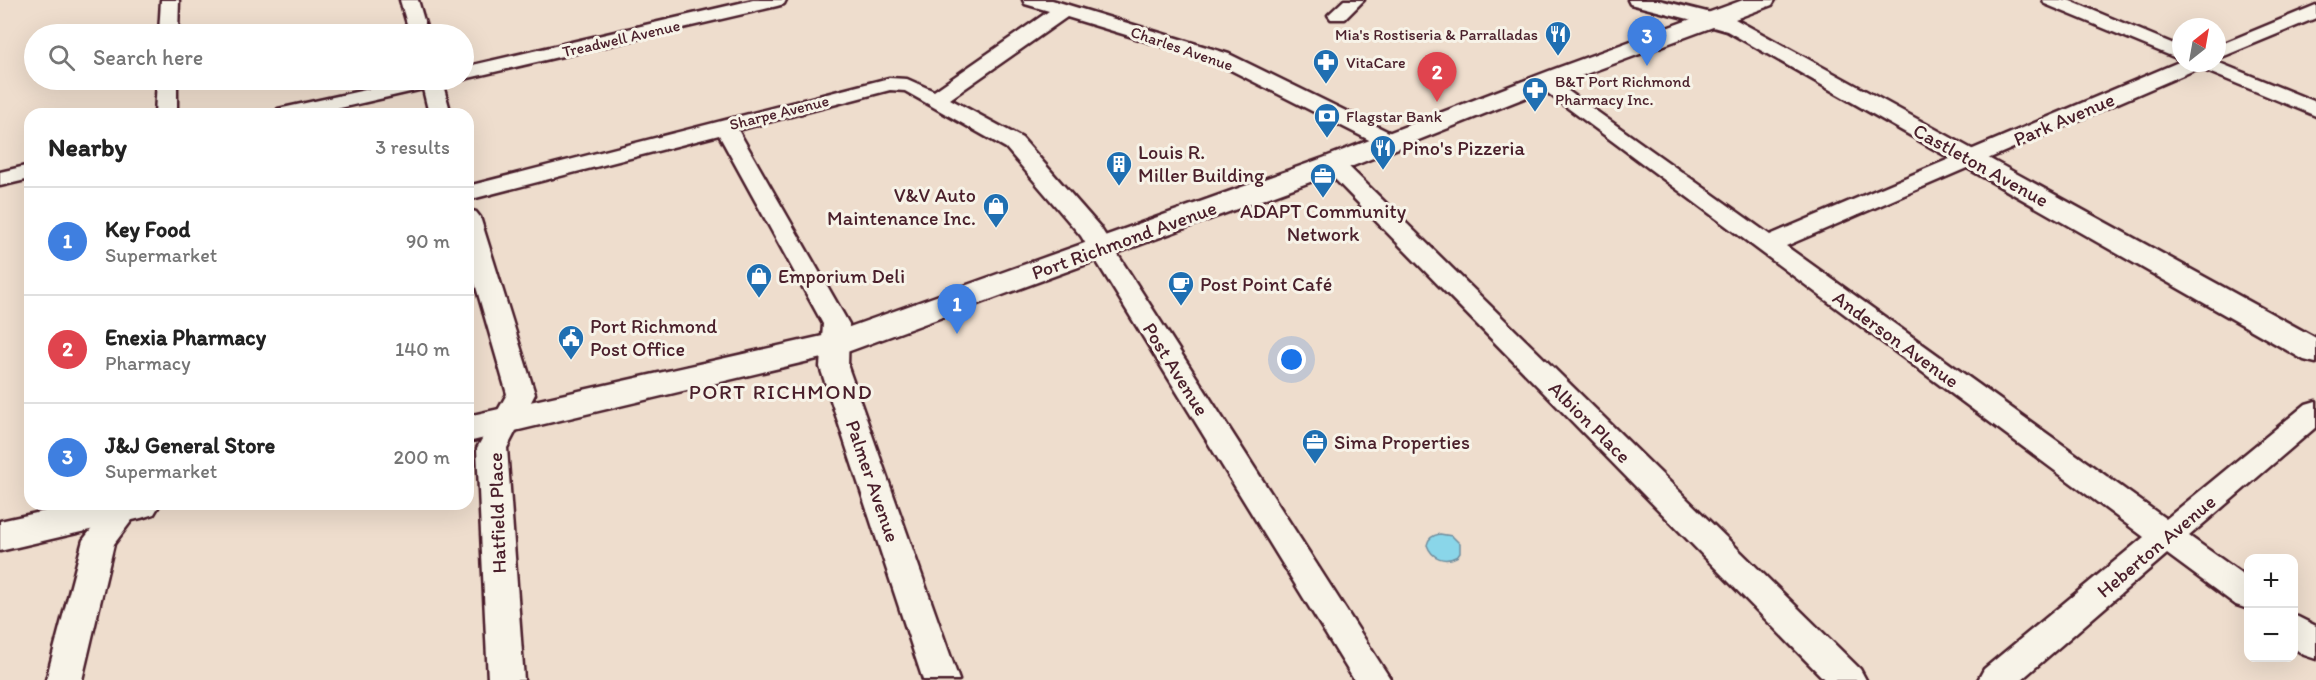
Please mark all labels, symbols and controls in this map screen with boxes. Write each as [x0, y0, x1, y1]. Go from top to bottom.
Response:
street label: Treadwell Avenue [560, 16, 682, 61]
pin: 3 [1628, 16, 1666, 66]
north arrow [2172, 18, 2226, 72]
restaurant icon: Mia's Rostiseria & Parralladas [1543, 19, 1573, 57]
street label: Charles Avenue [1128, 22, 1236, 75]
search box [24, 24, 474, 90]
place label: Mia's Rostiseria & Parralladas [1335, 25, 1538, 44]
icon: search [45, 41, 78, 74]
text: Search here [93, 44, 203, 71]
pharmacy icon: VitaCare [1311, 47, 1341, 85]
pin: 2 [1418, 52, 1456, 102]
place label: VitaCare [1346, 53, 1406, 72]
place label: B&T Port Richmond Pharmacy Inc. [1555, 72, 1691, 109]
pharmacy icon: B&T Port Richmond Pharmacy Inc. [1520, 75, 1550, 113]
street label: Park Avenue [2010, 87, 2118, 151]
street label: Sharpe Avenue [727, 91, 831, 134]
bank icon: Flagstar Bank [1312, 101, 1342, 139]
place label: Flagstar Bank [1346, 107, 1443, 126]
street label: Castleton Avenue [1909, 118, 2053, 212]
text: Nearby [48, 131, 127, 163]
restaurant icon: Pino's Pizzeria [1368, 133, 1398, 171]
text: 3 results [375, 135, 450, 159]
place label: Pino's Pizzeria [1402, 136, 1525, 160]
place label: Louis R. Miller Building [1138, 140, 1265, 187]
building icon: Louis R. Miller Building [1104, 149, 1134, 187]
office icon: ADAPT Community Network [1308, 161, 1338, 199]
place label: V&V Auto Maintenance Inc. [827, 183, 976, 230]
shop icon: V&V Auto Maintenance Inc. [981, 191, 1011, 229]
street label: Port Richmond Avenue [1028, 195, 1220, 285]
place label: ADAPT Community Network [1240, 199, 1407, 246]
text: Key Food [105, 216, 190, 243]
text: 1 [63, 229, 72, 253]
text: 90 m [406, 229, 450, 253]
text: Supermarket [105, 243, 217, 267]
shop icon: Emporium Deli [744, 261, 774, 299]
place label: Emporium Deli [778, 264, 905, 288]
cafe icon: Post Point Café [1166, 269, 1196, 307]
place label: Post Point Café [1200, 272, 1332, 296]
pin: 1 [938, 284, 976, 334]
street label: Anderson Avenue [1828, 285, 1964, 393]
place label: Port Richmond Post Office [590, 314, 717, 361]
street label: Post Avenue [1138, 318, 1214, 420]
public building icon: Port Richmond Post Office [556, 323, 586, 361]
text: Enexia Pharmacy [105, 324, 266, 351]
text: 2 [62, 337, 73, 361]
text: 140 m [395, 337, 450, 361]
your location [1277, 345, 1306, 374]
text: Pharmacy [105, 351, 191, 375]
street label: Albion Place [1544, 376, 1636, 468]
district label: PORT RICHMOND [689, 379, 873, 404]
street label: Palmer Avenue [841, 417, 905, 545]
office icon: Sima Properties [1300, 427, 1330, 465]
place label: Sima Properties [1334, 430, 1470, 454]
text: J&J General Store [105, 432, 275, 459]
text: 3 [62, 445, 73, 469]
text: 200 m [394, 445, 450, 469]
street label: Hatfield Place [483, 452, 511, 574]
text: Supermarket [105, 459, 217, 483]
street label: Heberton Avenue [2092, 489, 2220, 603]
map controls [2244, 554, 2298, 662]
button: + [2244, 554, 2298, 608]
button: − [2244, 608, 2298, 662]

